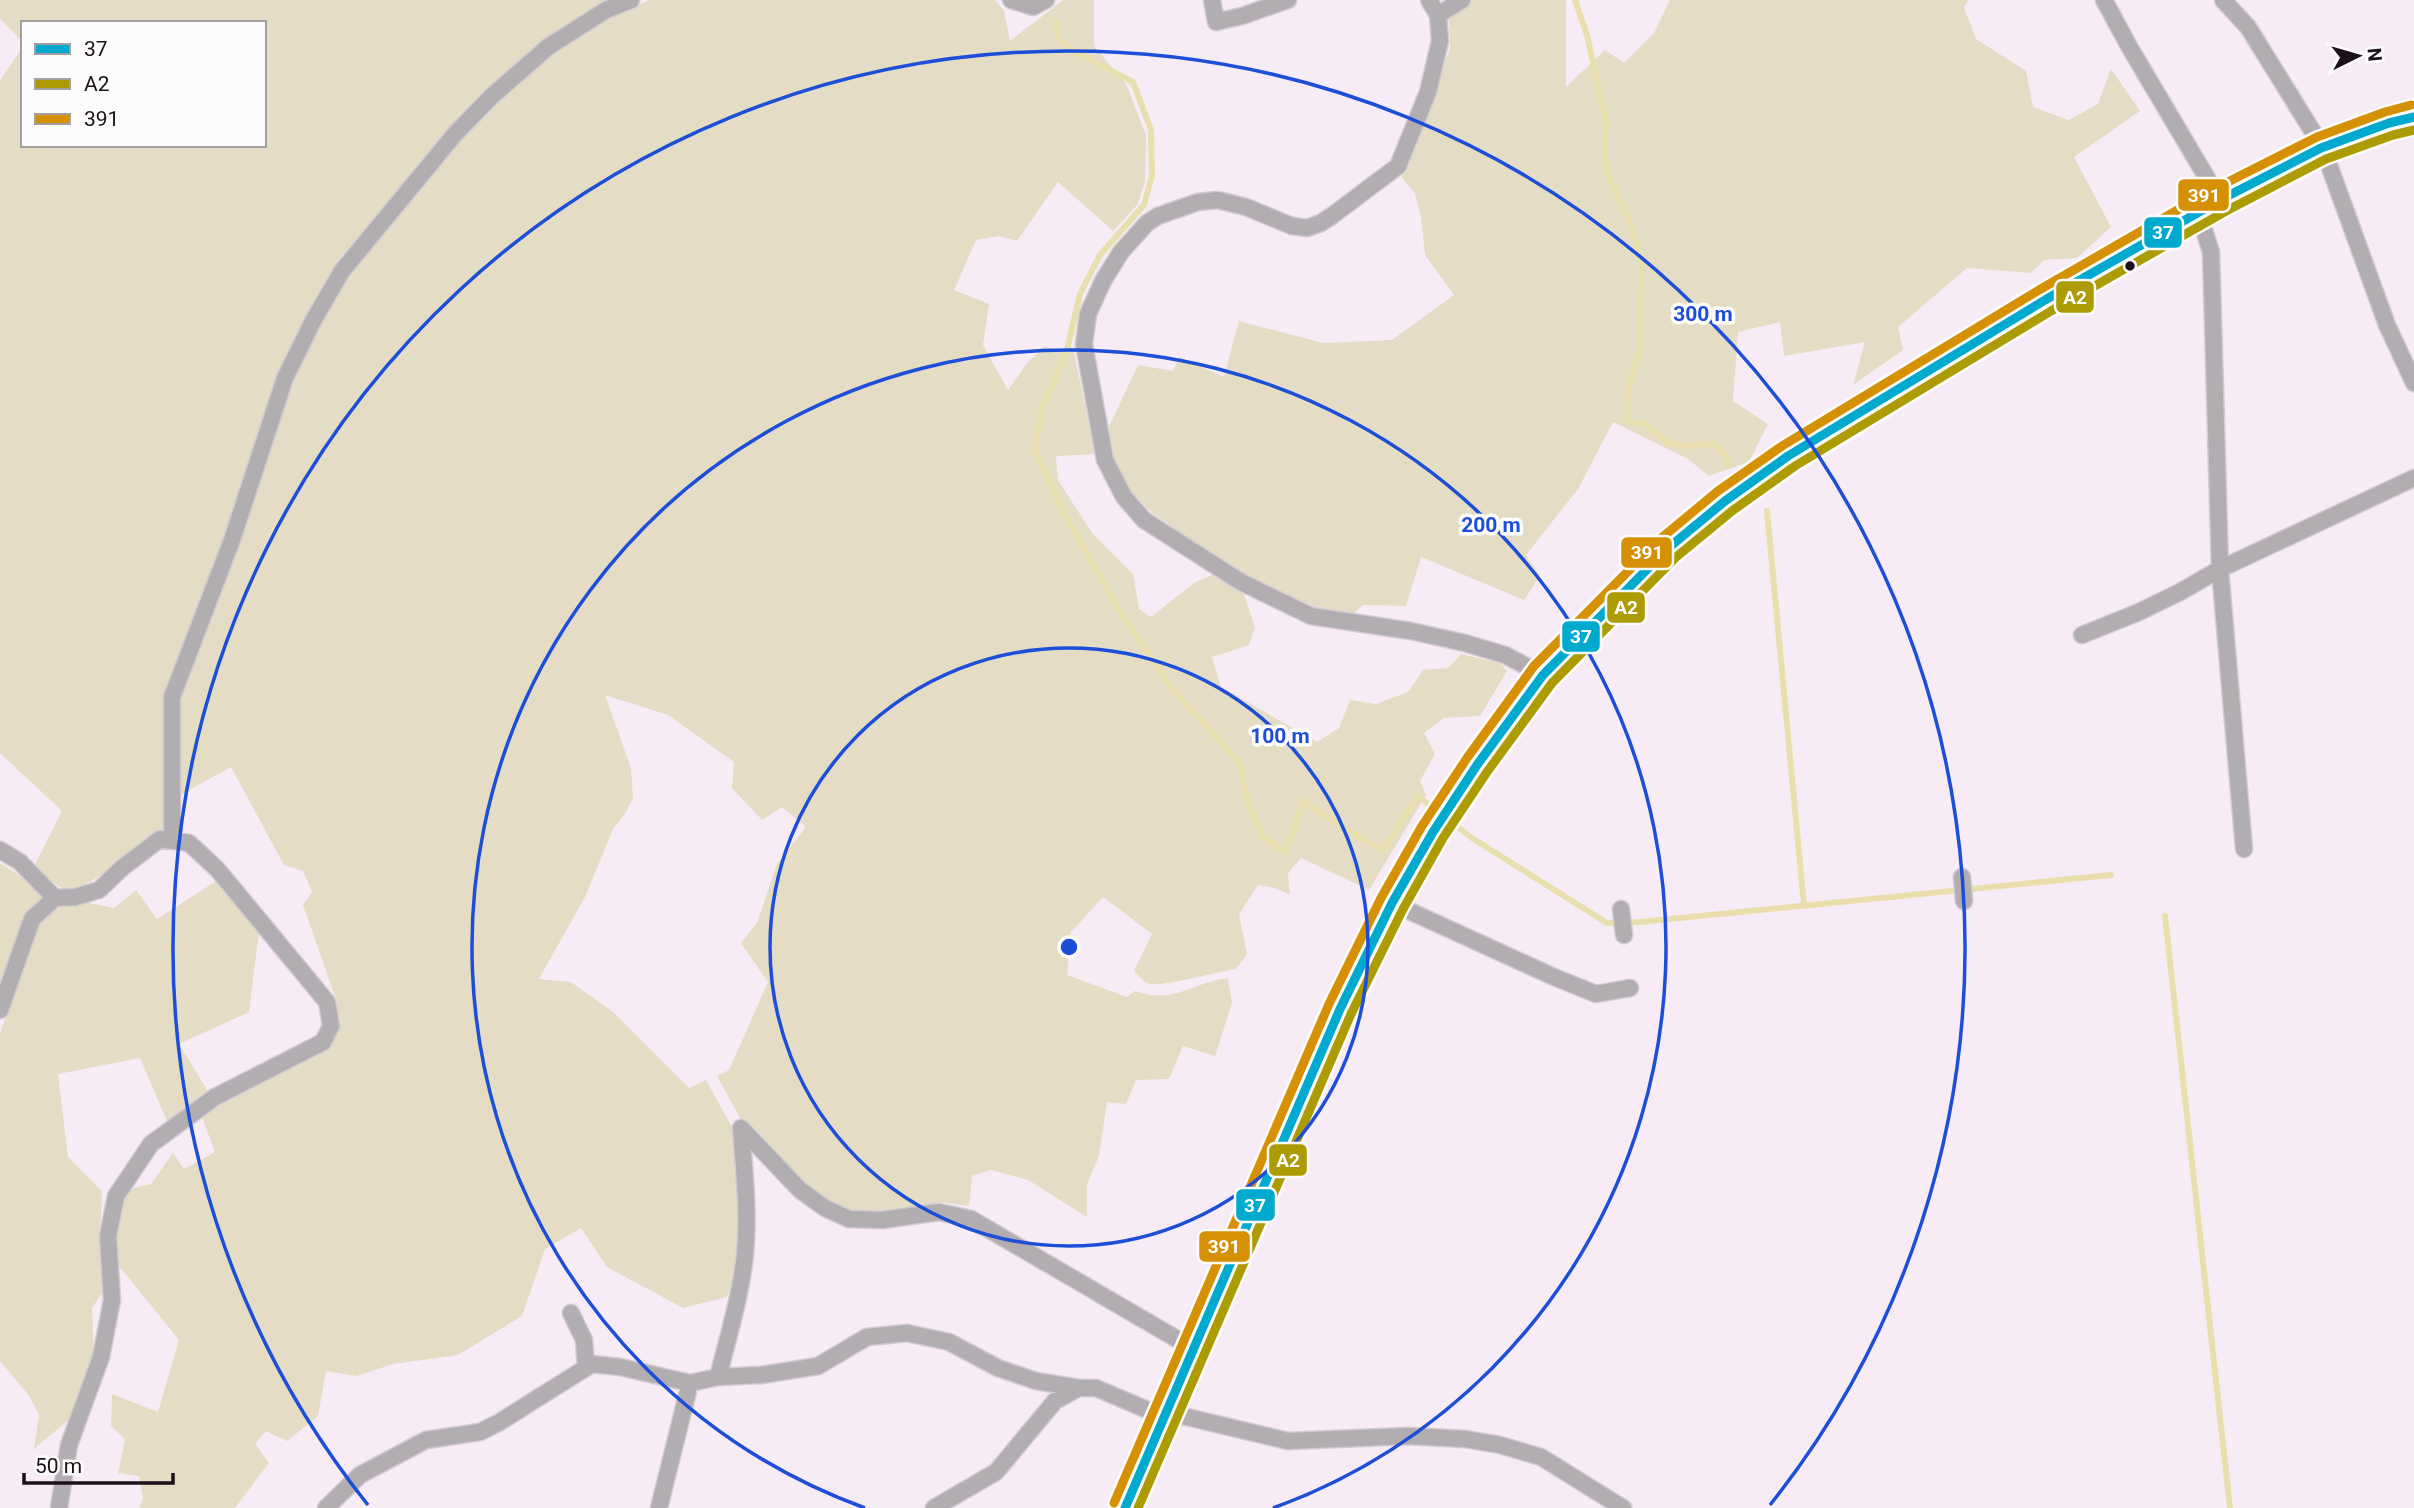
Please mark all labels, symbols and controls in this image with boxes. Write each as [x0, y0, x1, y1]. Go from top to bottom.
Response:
legend [21, 21, 266, 147]
north arrow [2323, 21, 2393, 91]
text: 37 [84, 37, 108, 61]
text: N [2362, 47, 2386, 62]
text: A2 [84, 72, 110, 96]
text: 391 [84, 107, 119, 131]
line badge: 391 [2177, 178, 2230, 212]
text: 391 [2188, 184, 2220, 207]
line badge: 37 [2143, 216, 2183, 249]
text: 37 [2152, 221, 2174, 244]
unlabelled marker [2123, 259, 2137, 273]
line badge: A2 [2055, 280, 2095, 314]
text: A2 [2063, 286, 2087, 309]
text: 300 m [1673, 302, 1733, 326]
text: 200 m [1461, 513, 1521, 537]
line badge: 391 [1620, 536, 1673, 569]
text: 391 [1631, 541, 1663, 564]
line badge: A2 [1606, 591, 1646, 624]
text: A2 [1614, 596, 1638, 619]
line badge: 37 [1561, 620, 1601, 653]
text: 37 [1570, 625, 1592, 648]
text: 100 m [1250, 724, 1310, 748]
centre of rings [1057, 935, 1081, 959]
line badge: A2 [1268, 1143, 1308, 1177]
text: A2 [1276, 1149, 1300, 1172]
line badge: 37 [1235, 1188, 1276, 1222]
text: 37 [1244, 1194, 1266, 1217]
line badge: 391 [1198, 1230, 1251, 1263]
text: 391 [1208, 1235, 1240, 1258]
scale bar [24, 1442, 173, 1486]
text: 50 m [35, 1454, 82, 1478]

